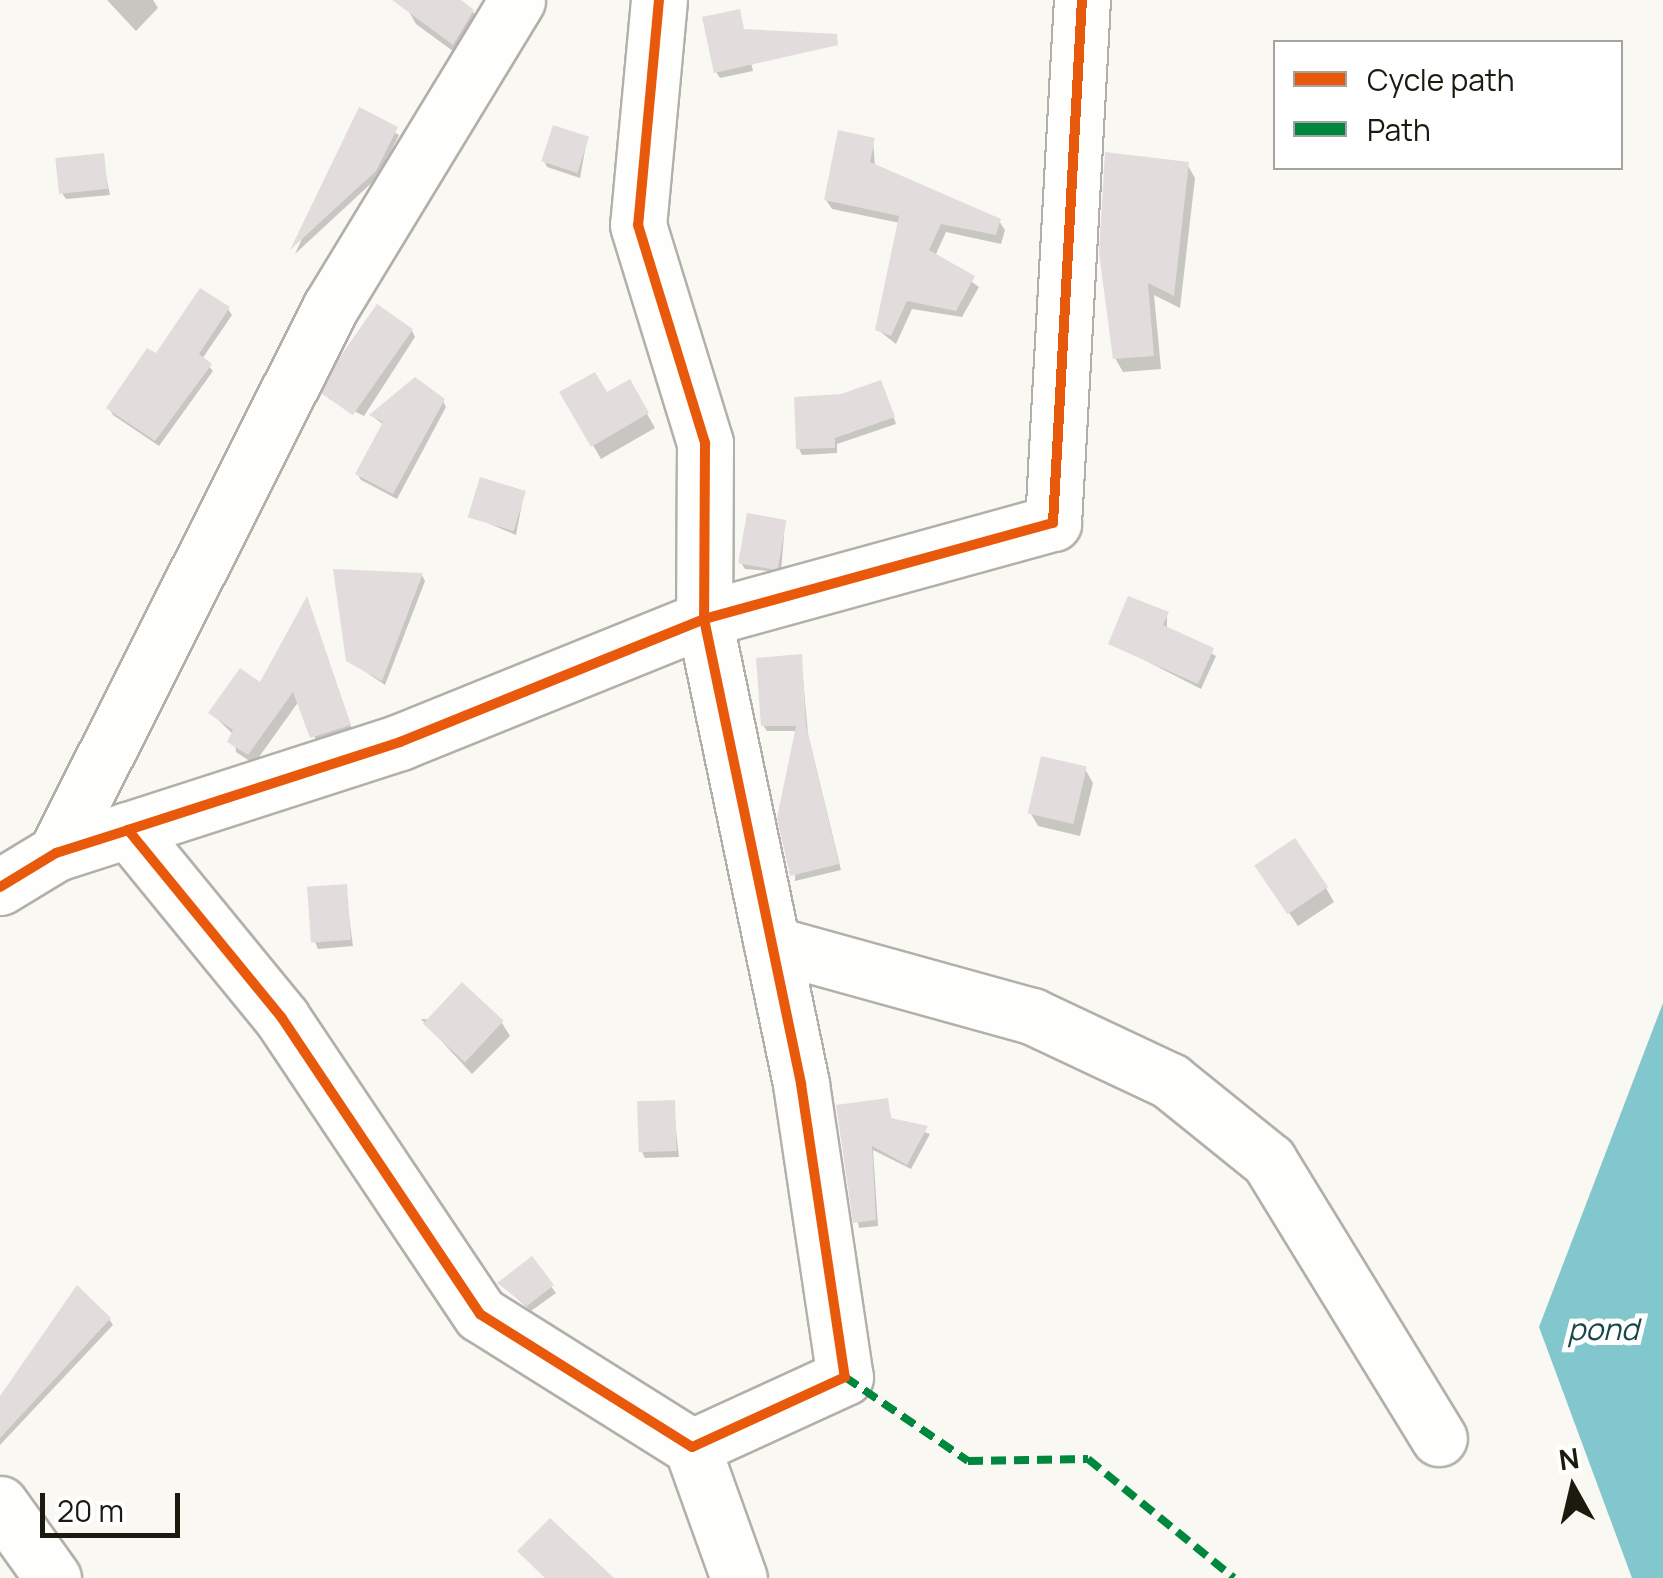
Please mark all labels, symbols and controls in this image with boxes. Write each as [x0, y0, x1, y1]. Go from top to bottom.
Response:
legend [1273, 40, 1623, 170]
text: Cycle path [1367, 59, 1515, 100]
text: Path [1367, 109, 1431, 150]
water label: pond [1568, 1311, 1638, 1347]
north arrow [1523, 1438, 1623, 1538]
text: N [1556, 1438, 1581, 1479]
scale bar [45, 1473, 185, 1535]
text: 20 m [57, 1490, 124, 1531]

